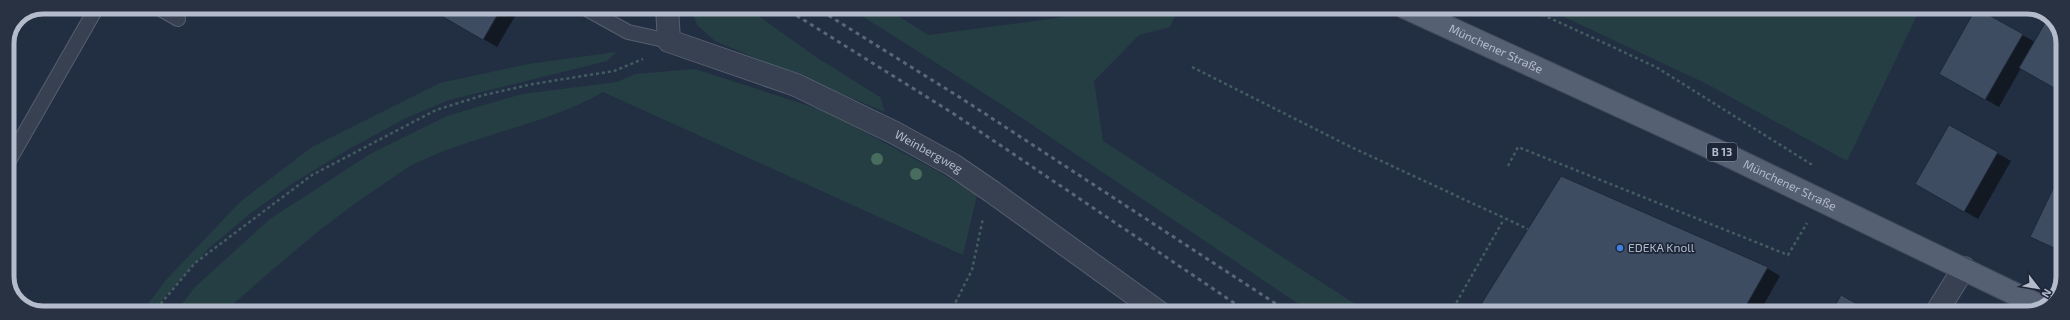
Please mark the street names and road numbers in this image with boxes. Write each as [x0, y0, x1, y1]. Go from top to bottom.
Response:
street label: Münchener Straße [1447, 21, 1545, 76]
street label: Weinbergweg [893, 126, 966, 176]
road number: B 13 [1707, 143, 1737, 161]
street label: Münchener Straße [1741, 156, 1839, 213]

